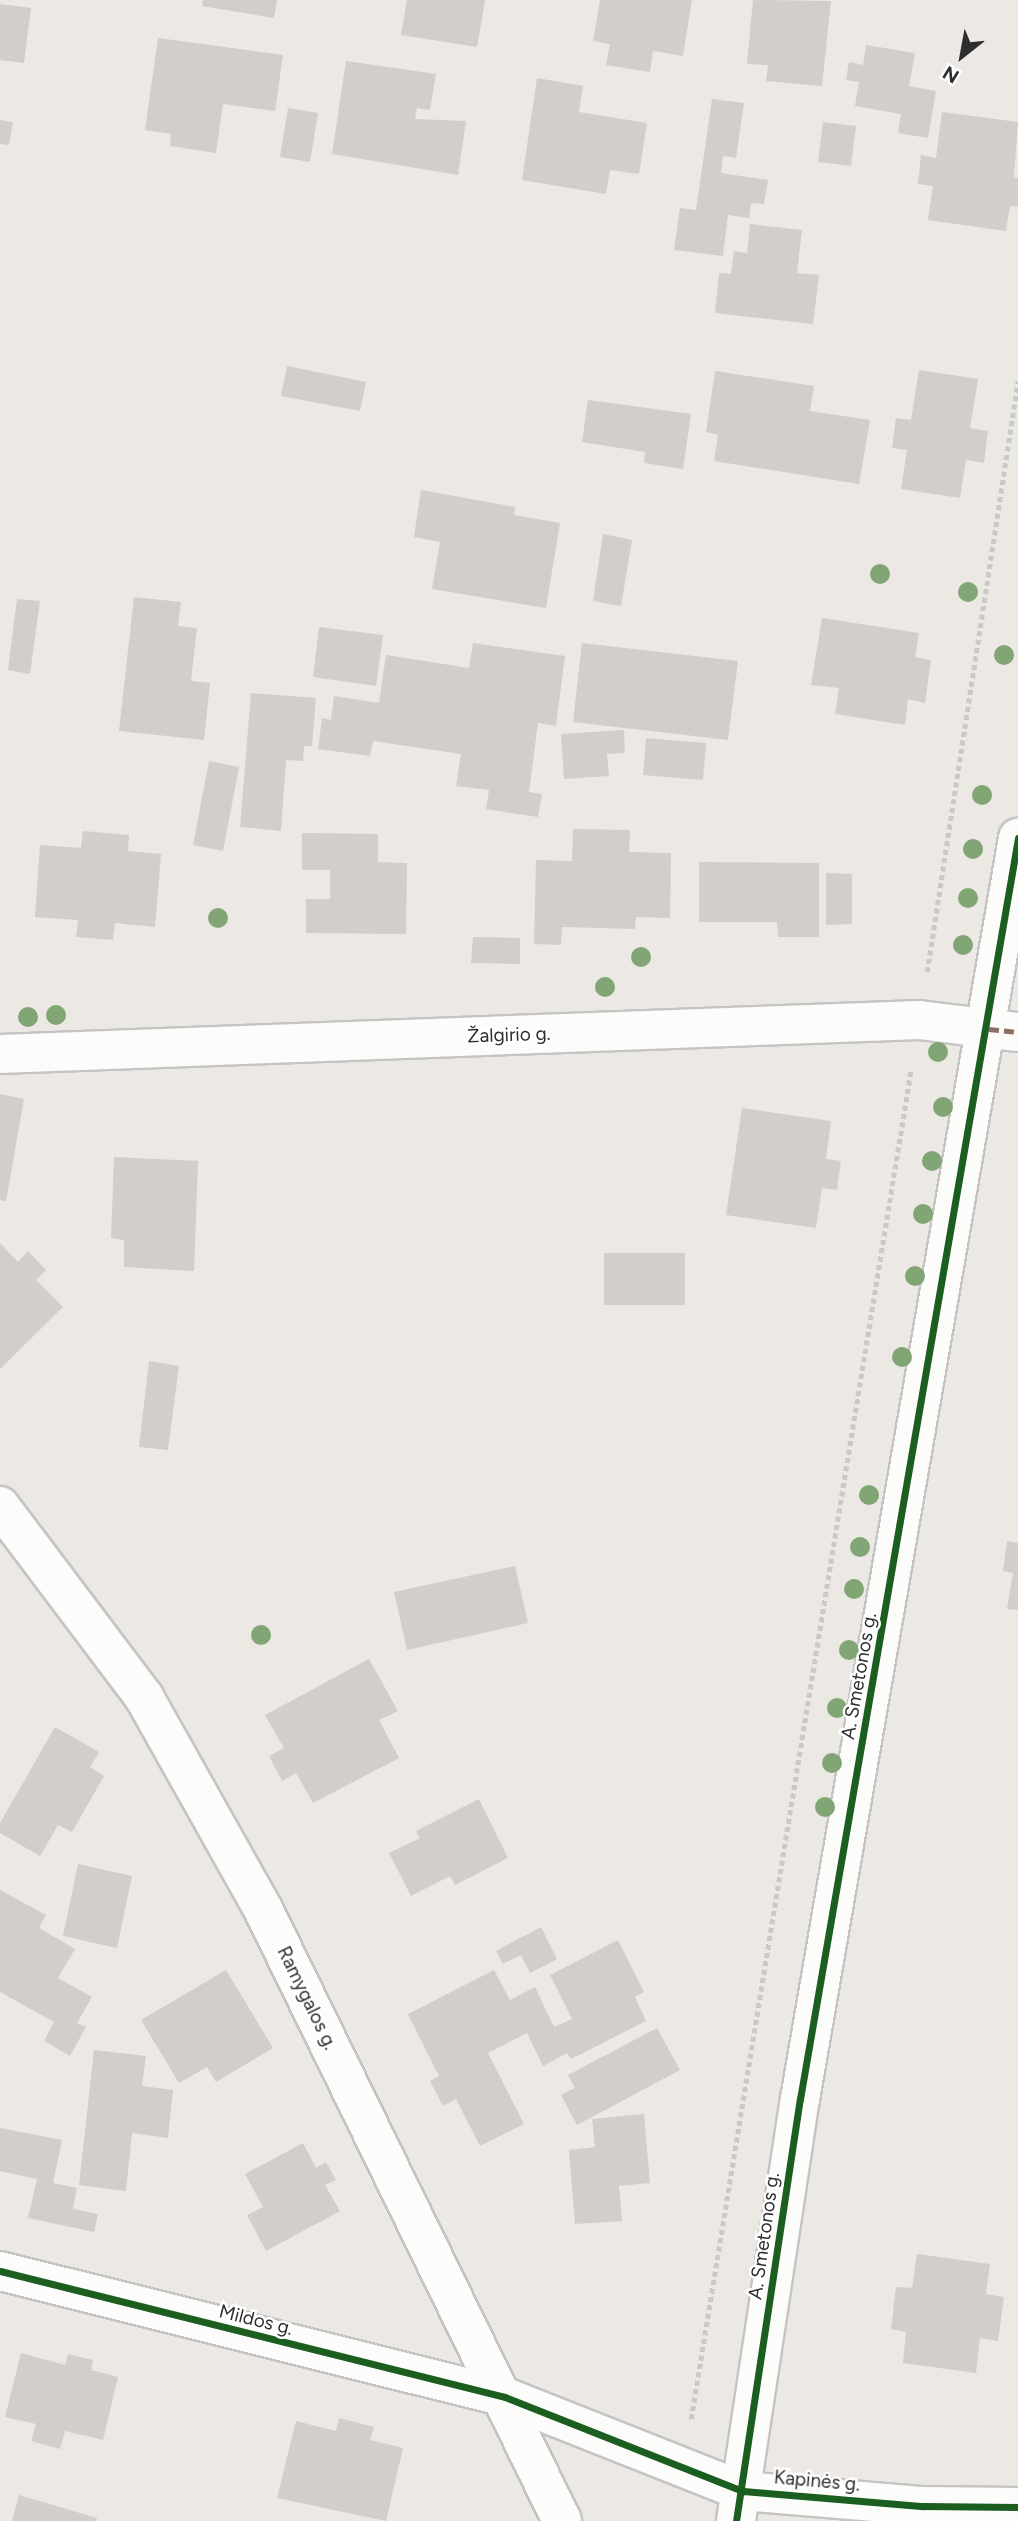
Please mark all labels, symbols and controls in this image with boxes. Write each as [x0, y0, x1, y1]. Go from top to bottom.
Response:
north arrow [927, 21, 997, 91]
text: N [939, 61, 963, 88]
street label: Žalgirio g. [467, 1022, 551, 1048]
street label: A. Smetonos g. [837, 1611, 881, 1741]
street label: Ramygalos g. [272, 1943, 342, 2053]
street label: A. Smetonos g. [744, 2171, 784, 2301]
street label: Mildos g. [217, 2300, 295, 2340]
street label: Kapinės g. [773, 2466, 861, 2496]

